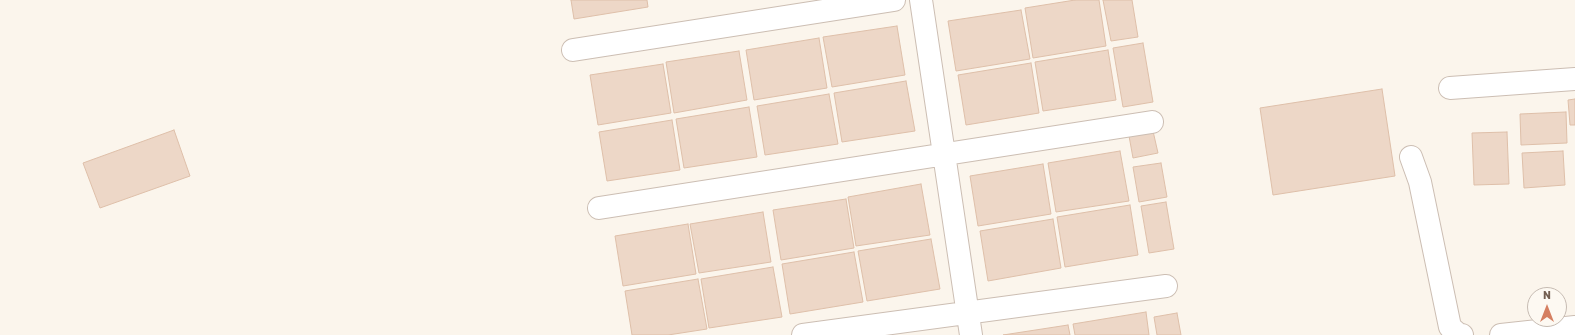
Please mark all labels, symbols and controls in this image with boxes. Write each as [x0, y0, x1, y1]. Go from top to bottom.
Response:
north arrow [1527, 287, 1567, 327]
text: N [1543, 289, 1551, 302]

